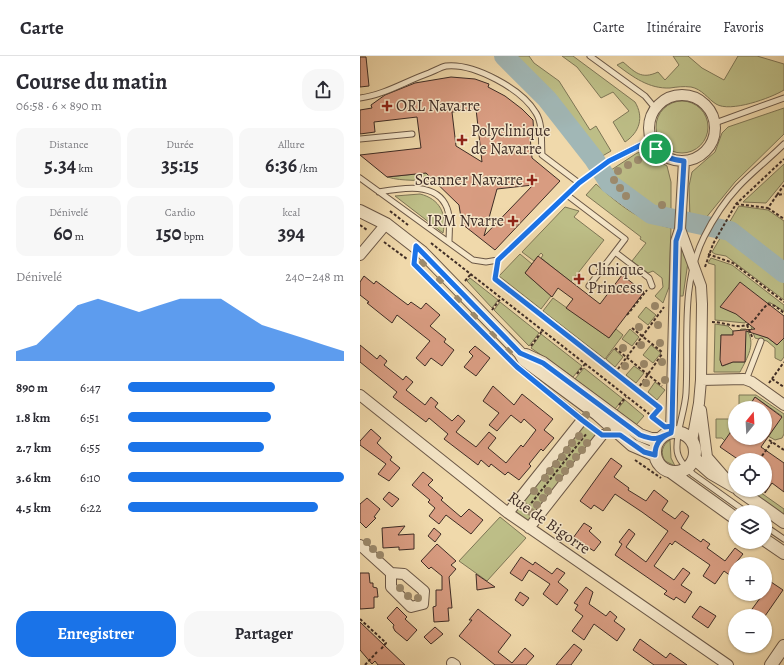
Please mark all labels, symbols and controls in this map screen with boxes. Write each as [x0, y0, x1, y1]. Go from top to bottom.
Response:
text: Carte [20, 15, 64, 41]
text: Carte [593, 18, 624, 37]
text: Itinéraire [646, 18, 701, 37]
text: Favoris [723, 18, 764, 37]
text: Course du matin [16, 67, 167, 97]
button: share [302, 69, 344, 111]
place label: ORL Navarre [396, 95, 480, 117]
text: 06:58 · 6 × 890 m [16, 97, 102, 114]
marker: ORL Navarre [381, 100, 393, 112]
place label: Polyclinique de Navarre [471, 120, 550, 160]
pin [639, 132, 673, 166]
marker: Polyclinique de Navarre [456, 134, 468, 146]
text: Distance [49, 137, 88, 152]
text: Durée [166, 137, 194, 152]
text: Allure [278, 137, 305, 152]
icon: arrive [645, 138, 667, 160]
text: 5.34 [44, 152, 76, 179]
text: 35:15 [161, 152, 199, 179]
text: 6:36 [265, 152, 297, 179]
text: km [76, 161, 93, 176]
text: /km [297, 161, 318, 176]
place label: Scanner Navarre [415, 169, 523, 191]
marker: Scanner Navarre [526, 174, 538, 186]
text: Dénivelé [49, 205, 88, 220]
text: Cardio [165, 205, 195, 220]
text: kcal [283, 205, 300, 220]
place label: IRM Nvarre [427, 210, 504, 232]
marker: IRM Nvarre [507, 215, 519, 227]
text: 60 [53, 220, 73, 247]
text: 150 [156, 220, 182, 247]
text: 394 [278, 220, 305, 247]
text: m [73, 229, 84, 244]
text: bpm [182, 229, 204, 244]
place label: Clinique Princess [588, 259, 644, 299]
text: Dénivelé [16, 268, 62, 285]
text: 240–248 m [285, 268, 344, 285]
marker: Clinique Princess [573, 273, 585, 285]
text: 890 m [16, 379, 48, 396]
text: 6:47 [80, 379, 100, 396]
north arrow [728, 401, 772, 445]
map controls [728, 401, 772, 653]
text: 1.8 km [16, 409, 50, 426]
text: 6:51 [80, 409, 99, 426]
text: 2.7 km [16, 439, 51, 456]
text: 6:55 [80, 439, 100, 456]
button: locate [728, 453, 772, 497]
text: 3.6 km [16, 469, 51, 486]
text: 6:10 [80, 469, 100, 486]
street label: Rue de Bigorre [503, 486, 595, 560]
text: 4.5 km [16, 499, 51, 516]
text: 6:22 [80, 499, 101, 516]
button: layers [728, 505, 772, 549]
button: + [728, 557, 772, 601]
button: − [728, 609, 772, 653]
button: Enregistrer [16, 611, 176, 657]
button: Partager [184, 611, 344, 657]

